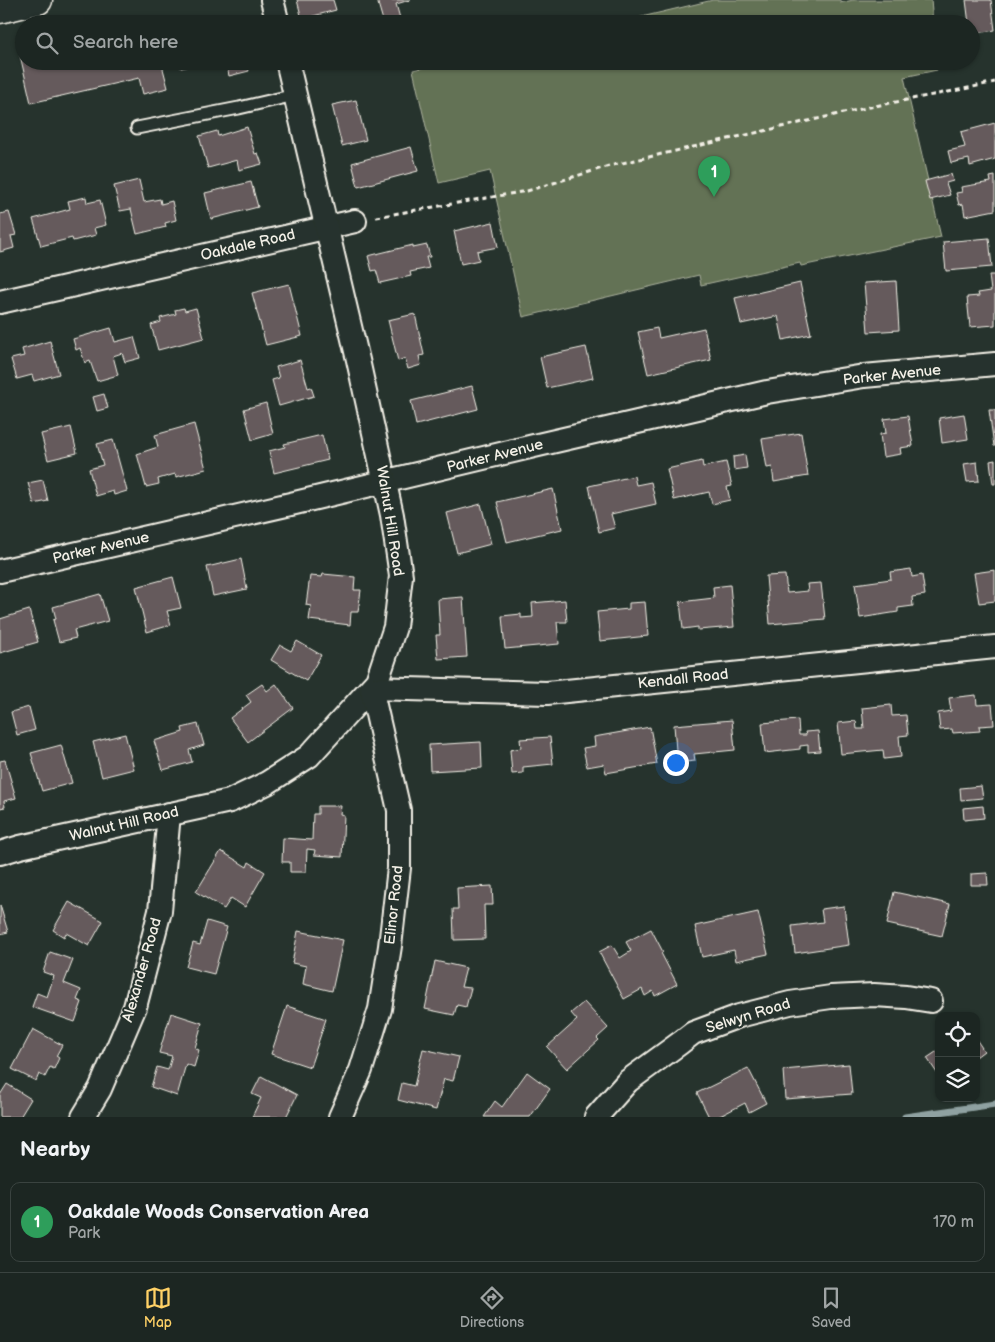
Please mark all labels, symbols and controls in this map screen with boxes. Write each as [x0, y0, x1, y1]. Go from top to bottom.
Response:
search box [15, 15, 980, 70]
icon: search [33, 29, 61, 57]
text: Search here [73, 31, 178, 54]
pin: 1 [698, 156, 730, 197]
street label: Oakdale Road [199, 225, 297, 265]
street label: Parker Avenue [842, 360, 942, 390]
street label: Parker Avenue [445, 435, 545, 477]
street label: Walnut Hill Road [372, 464, 408, 578]
street label: Parker Avenue [51, 528, 151, 568]
street label: Kendall Road [637, 665, 729, 693]
your location [663, 750, 689, 776]
street label: Walnut Hill Road [68, 802, 180, 846]
street label: Elinor Road [380, 864, 408, 946]
street label: Alexander Road [118, 916, 166, 1024]
street label: Selwyn Road [703, 994, 793, 1038]
map controls [935, 1012, 980, 1102]
button: locate [935, 1012, 980, 1057]
button: layers [935, 1057, 980, 1102]
text: Nearby [20, 1137, 90, 1162]
text: Oakdale Woods Conservation Area [68, 1201, 369, 1224]
text: 1 [34, 1213, 40, 1232]
text: 170 m [933, 1213, 974, 1232]
text: Park [68, 1224, 100, 1243]
tab: Map [144, 1284, 172, 1331]
tab: Directions [460, 1284, 524, 1331]
tab: Saved [812, 1284, 851, 1331]

